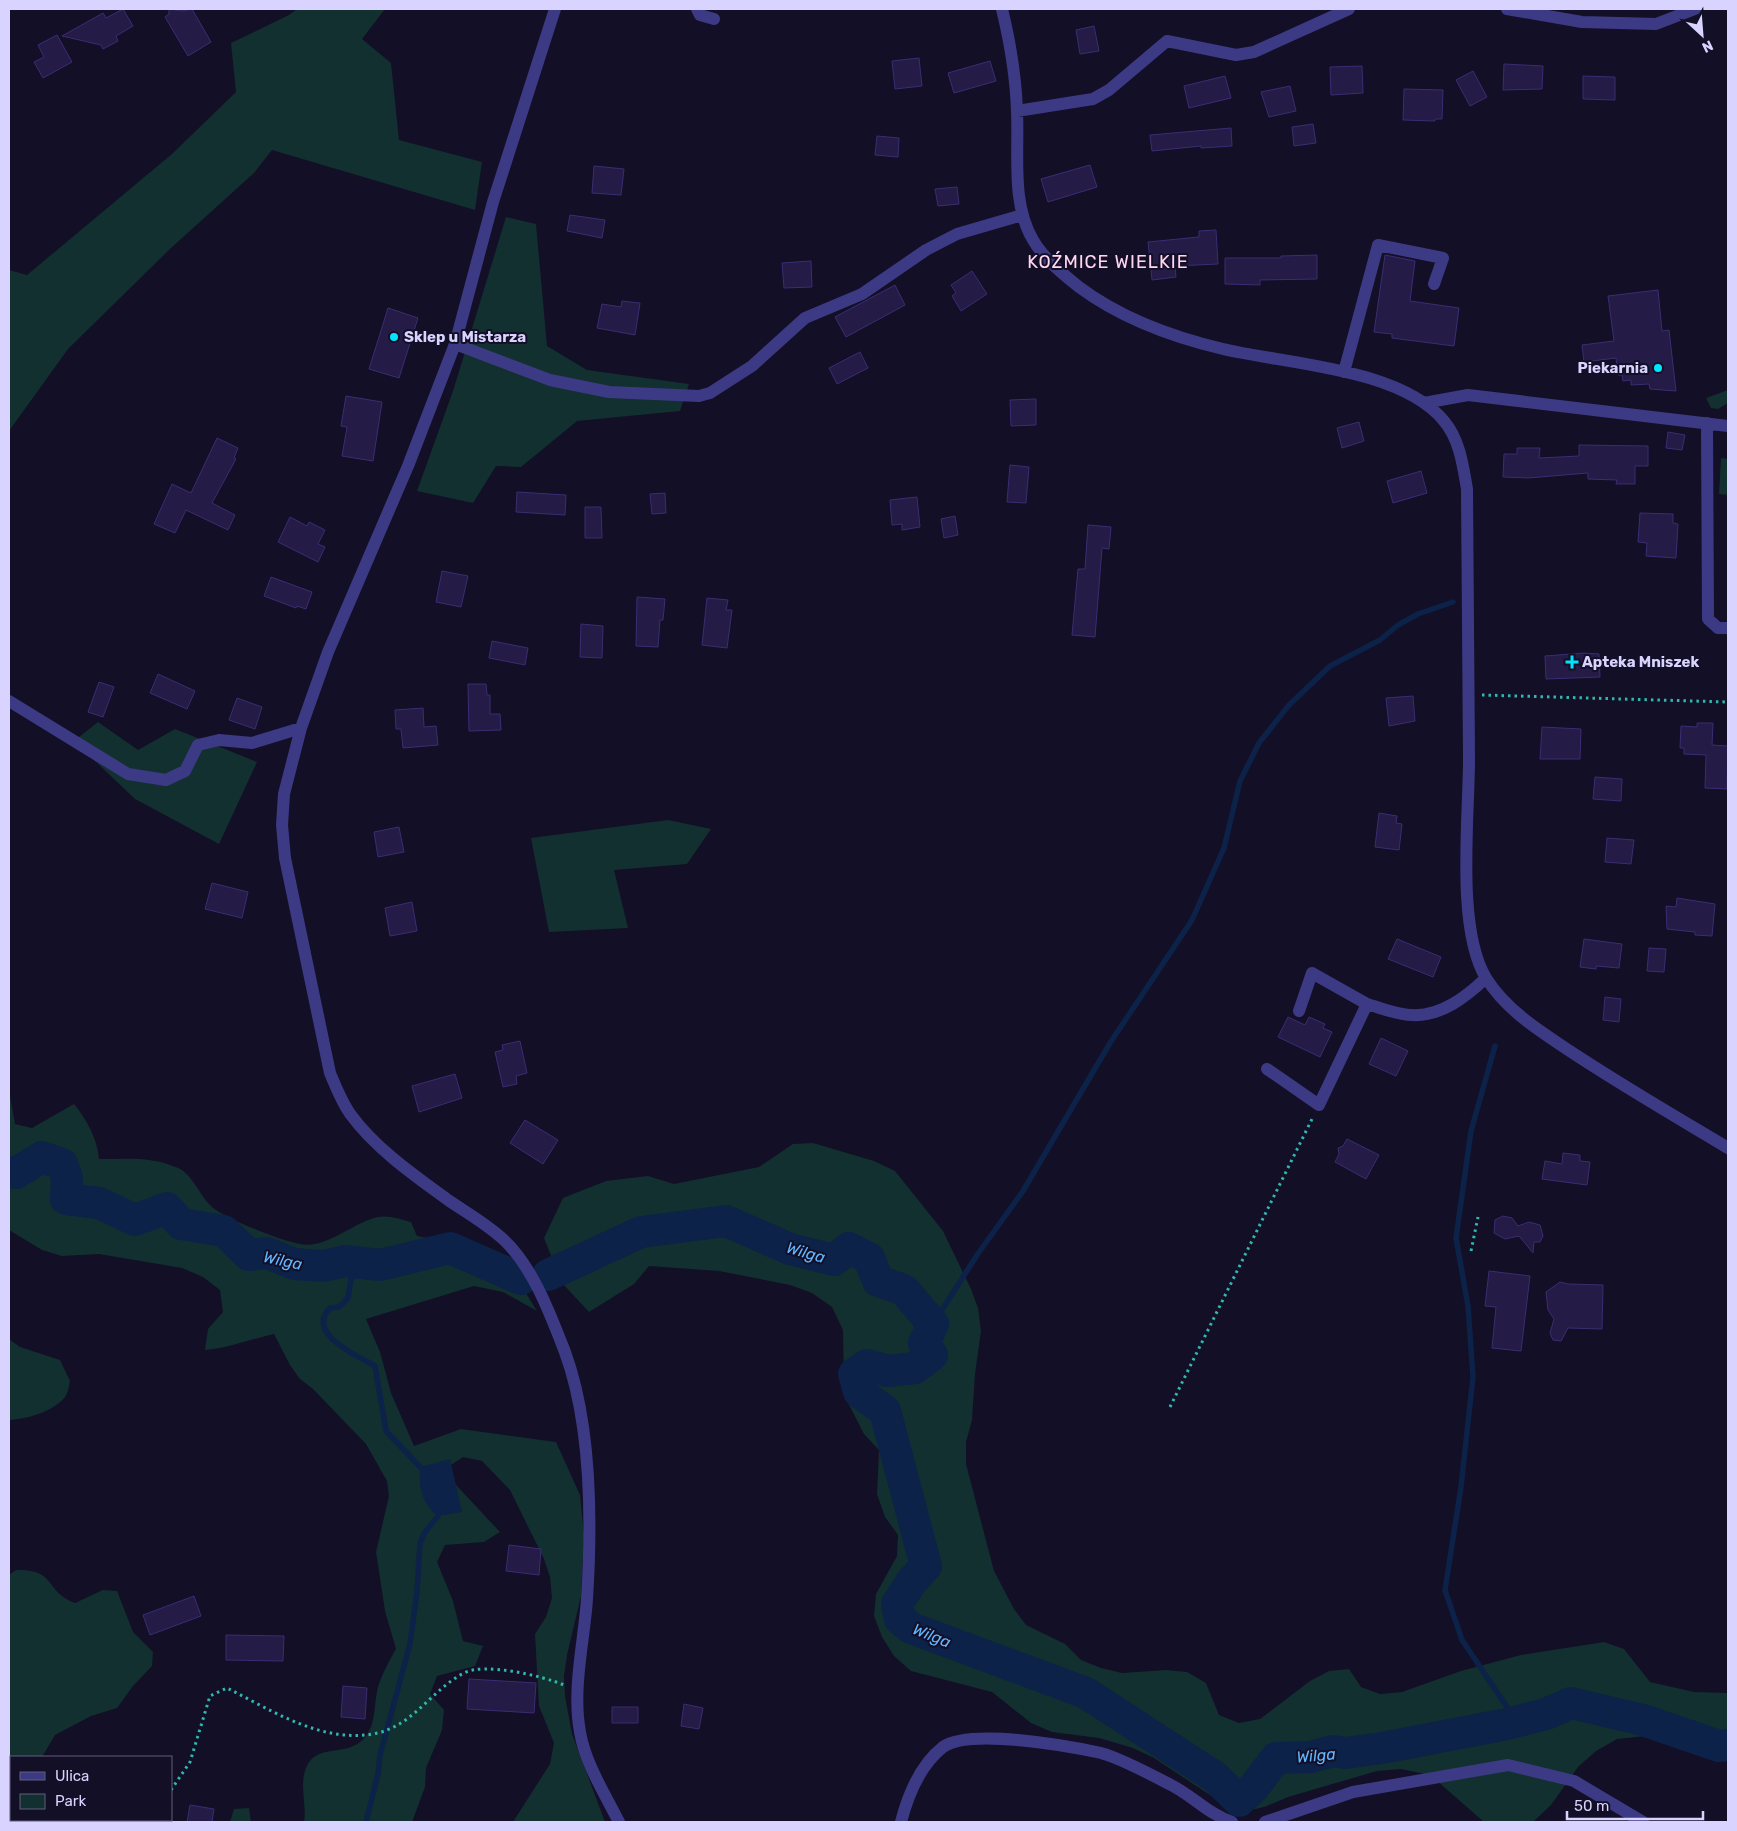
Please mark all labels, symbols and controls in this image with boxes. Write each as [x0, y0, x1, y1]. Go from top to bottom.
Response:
north arrow [1677, 10, 1727, 60]
text: N [1699, 36, 1716, 56]
district label: KOŹMICE WIELKIE [1027, 251, 1189, 273]
place label: Sklep u Mistarza [404, 328, 526, 346]
marker: Sklep u Mistarza [388, 331, 400, 343]
place label: Piekarnia [1578, 359, 1648, 377]
marker: Piekarnia [1652, 362, 1664, 374]
place label: Apteka Mniszek [1582, 653, 1700, 671]
marker: Apteka Mniszek [1566, 656, 1578, 668]
water label: Wilga [784, 1238, 827, 1267]
water label: Wilga [262, 1247, 304, 1274]
water label: Wilga [910, 1619, 954, 1652]
water label: Wilga [1296, 1744, 1336, 1767]
legend [10, 1756, 172, 1821]
text: Ulica [55, 1767, 89, 1785]
scale bar [1567, 1788, 1703, 1820]
text: Park [55, 1792, 86, 1810]
text: 50 m [1574, 1797, 1609, 1815]

